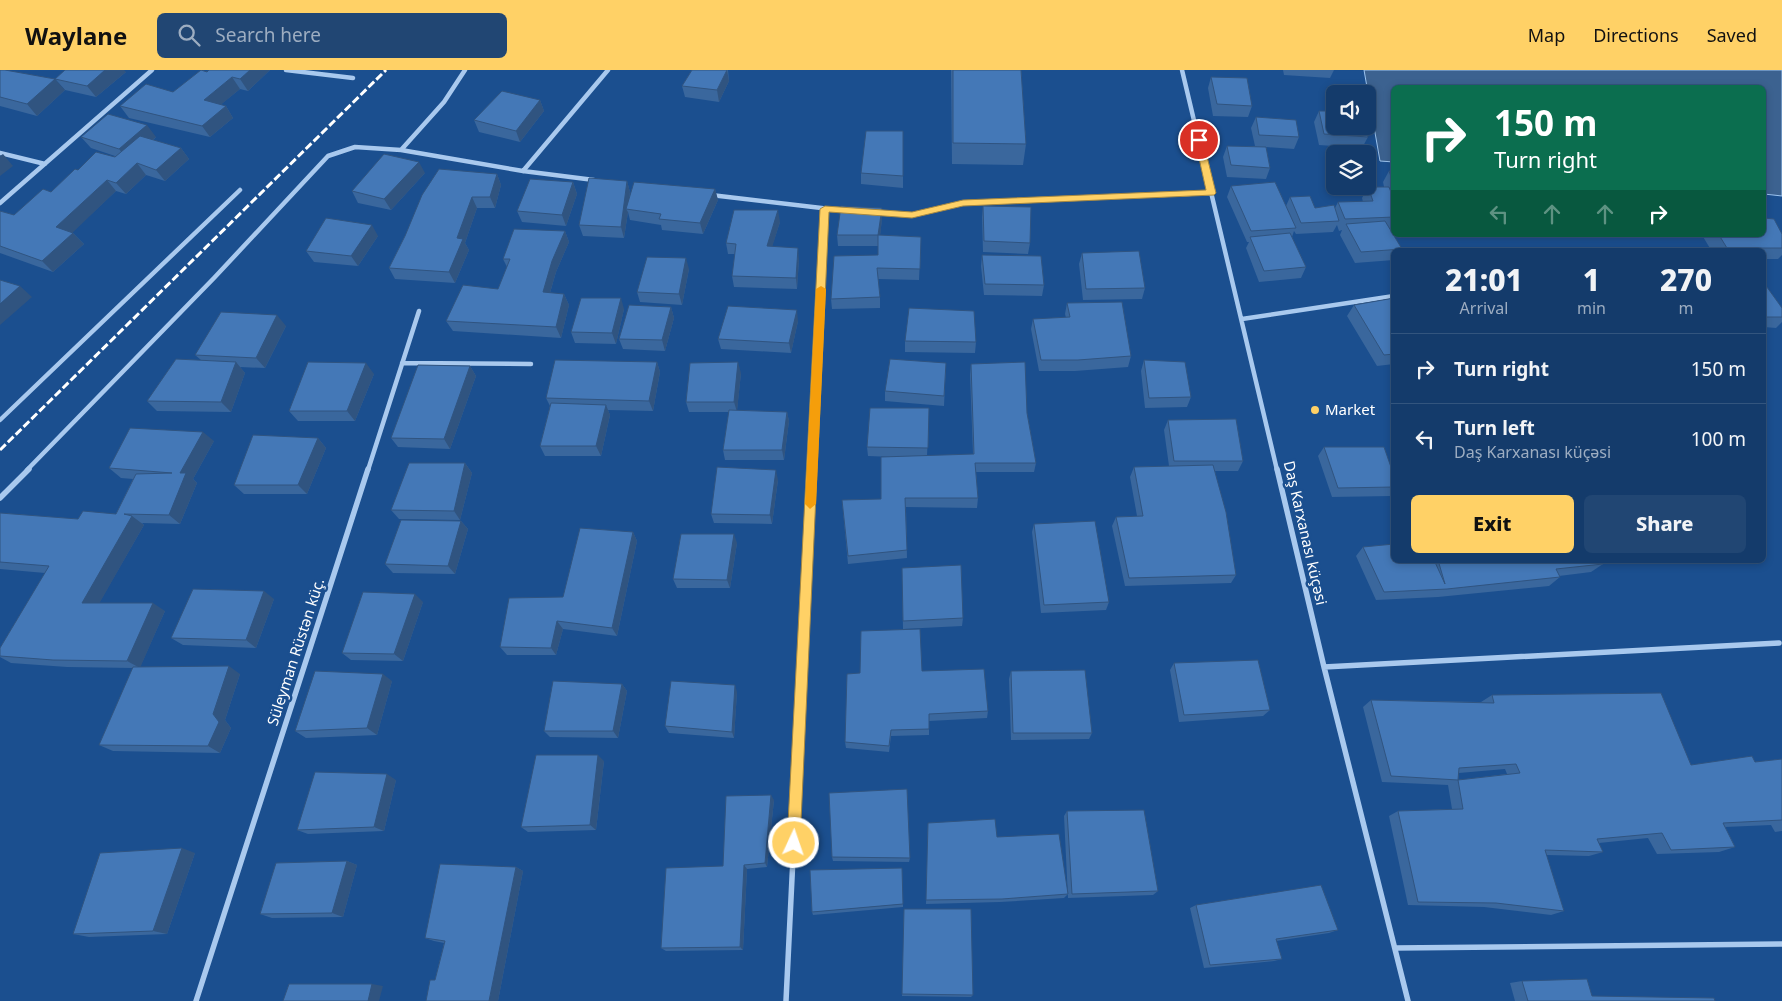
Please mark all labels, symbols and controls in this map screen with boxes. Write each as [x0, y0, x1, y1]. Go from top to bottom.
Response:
search box [157, 13, 507, 58]
text: Waylane [25, 19, 127, 52]
icon: search [175, 21, 203, 49]
text: Search here [215, 22, 321, 48]
text: Map [1528, 23, 1565, 47]
text: Directions [1593, 23, 1679, 47]
text: Saved [1707, 23, 1757, 47]
map controls [1326, 85, 1376, 195]
button: sound [1326, 85, 1376, 135]
text: 150 m [1494, 99, 1597, 146]
icon: right [1411, 105, 1476, 170]
pin [1178, 119, 1220, 161]
icon: arrive [1185, 126, 1213, 154]
text: Turn right [1494, 144, 1597, 174]
button: layers [1326, 145, 1376, 195]
icon: left [1485, 200, 1513, 228]
icon: ahead [1538, 200, 1566, 228]
icon: ahead [1591, 200, 1619, 228]
icon: right [1644, 200, 1672, 228]
text: 21:01 [1445, 259, 1523, 300]
text: 1 [1583, 259, 1600, 300]
text: 270 [1660, 259, 1712, 300]
text: Arrival [1460, 297, 1508, 319]
text: min [1577, 297, 1606, 319]
text: m [1678, 297, 1693, 319]
icon: right [1411, 355, 1439, 383]
text: Turn right [1454, 356, 1549, 382]
text: 150 m [1691, 356, 1746, 382]
place label: Market [1325, 399, 1376, 419]
marker: Market [1309, 404, 1321, 416]
text: Turn left [1454, 415, 1535, 441]
icon: left [1411, 425, 1439, 453]
text: 100 m [1691, 426, 1746, 452]
text: Daş Karxanası küçəsi [1454, 441, 1611, 463]
street label: Daş Karxanası küçəsi [1280, 459, 1332, 607]
button: Exit [1411, 495, 1574, 553]
button: Share [1584, 495, 1746, 553]
street label: Süleyman Rüstən küç. [262, 575, 328, 728]
position arrow [767, 816, 819, 868]

